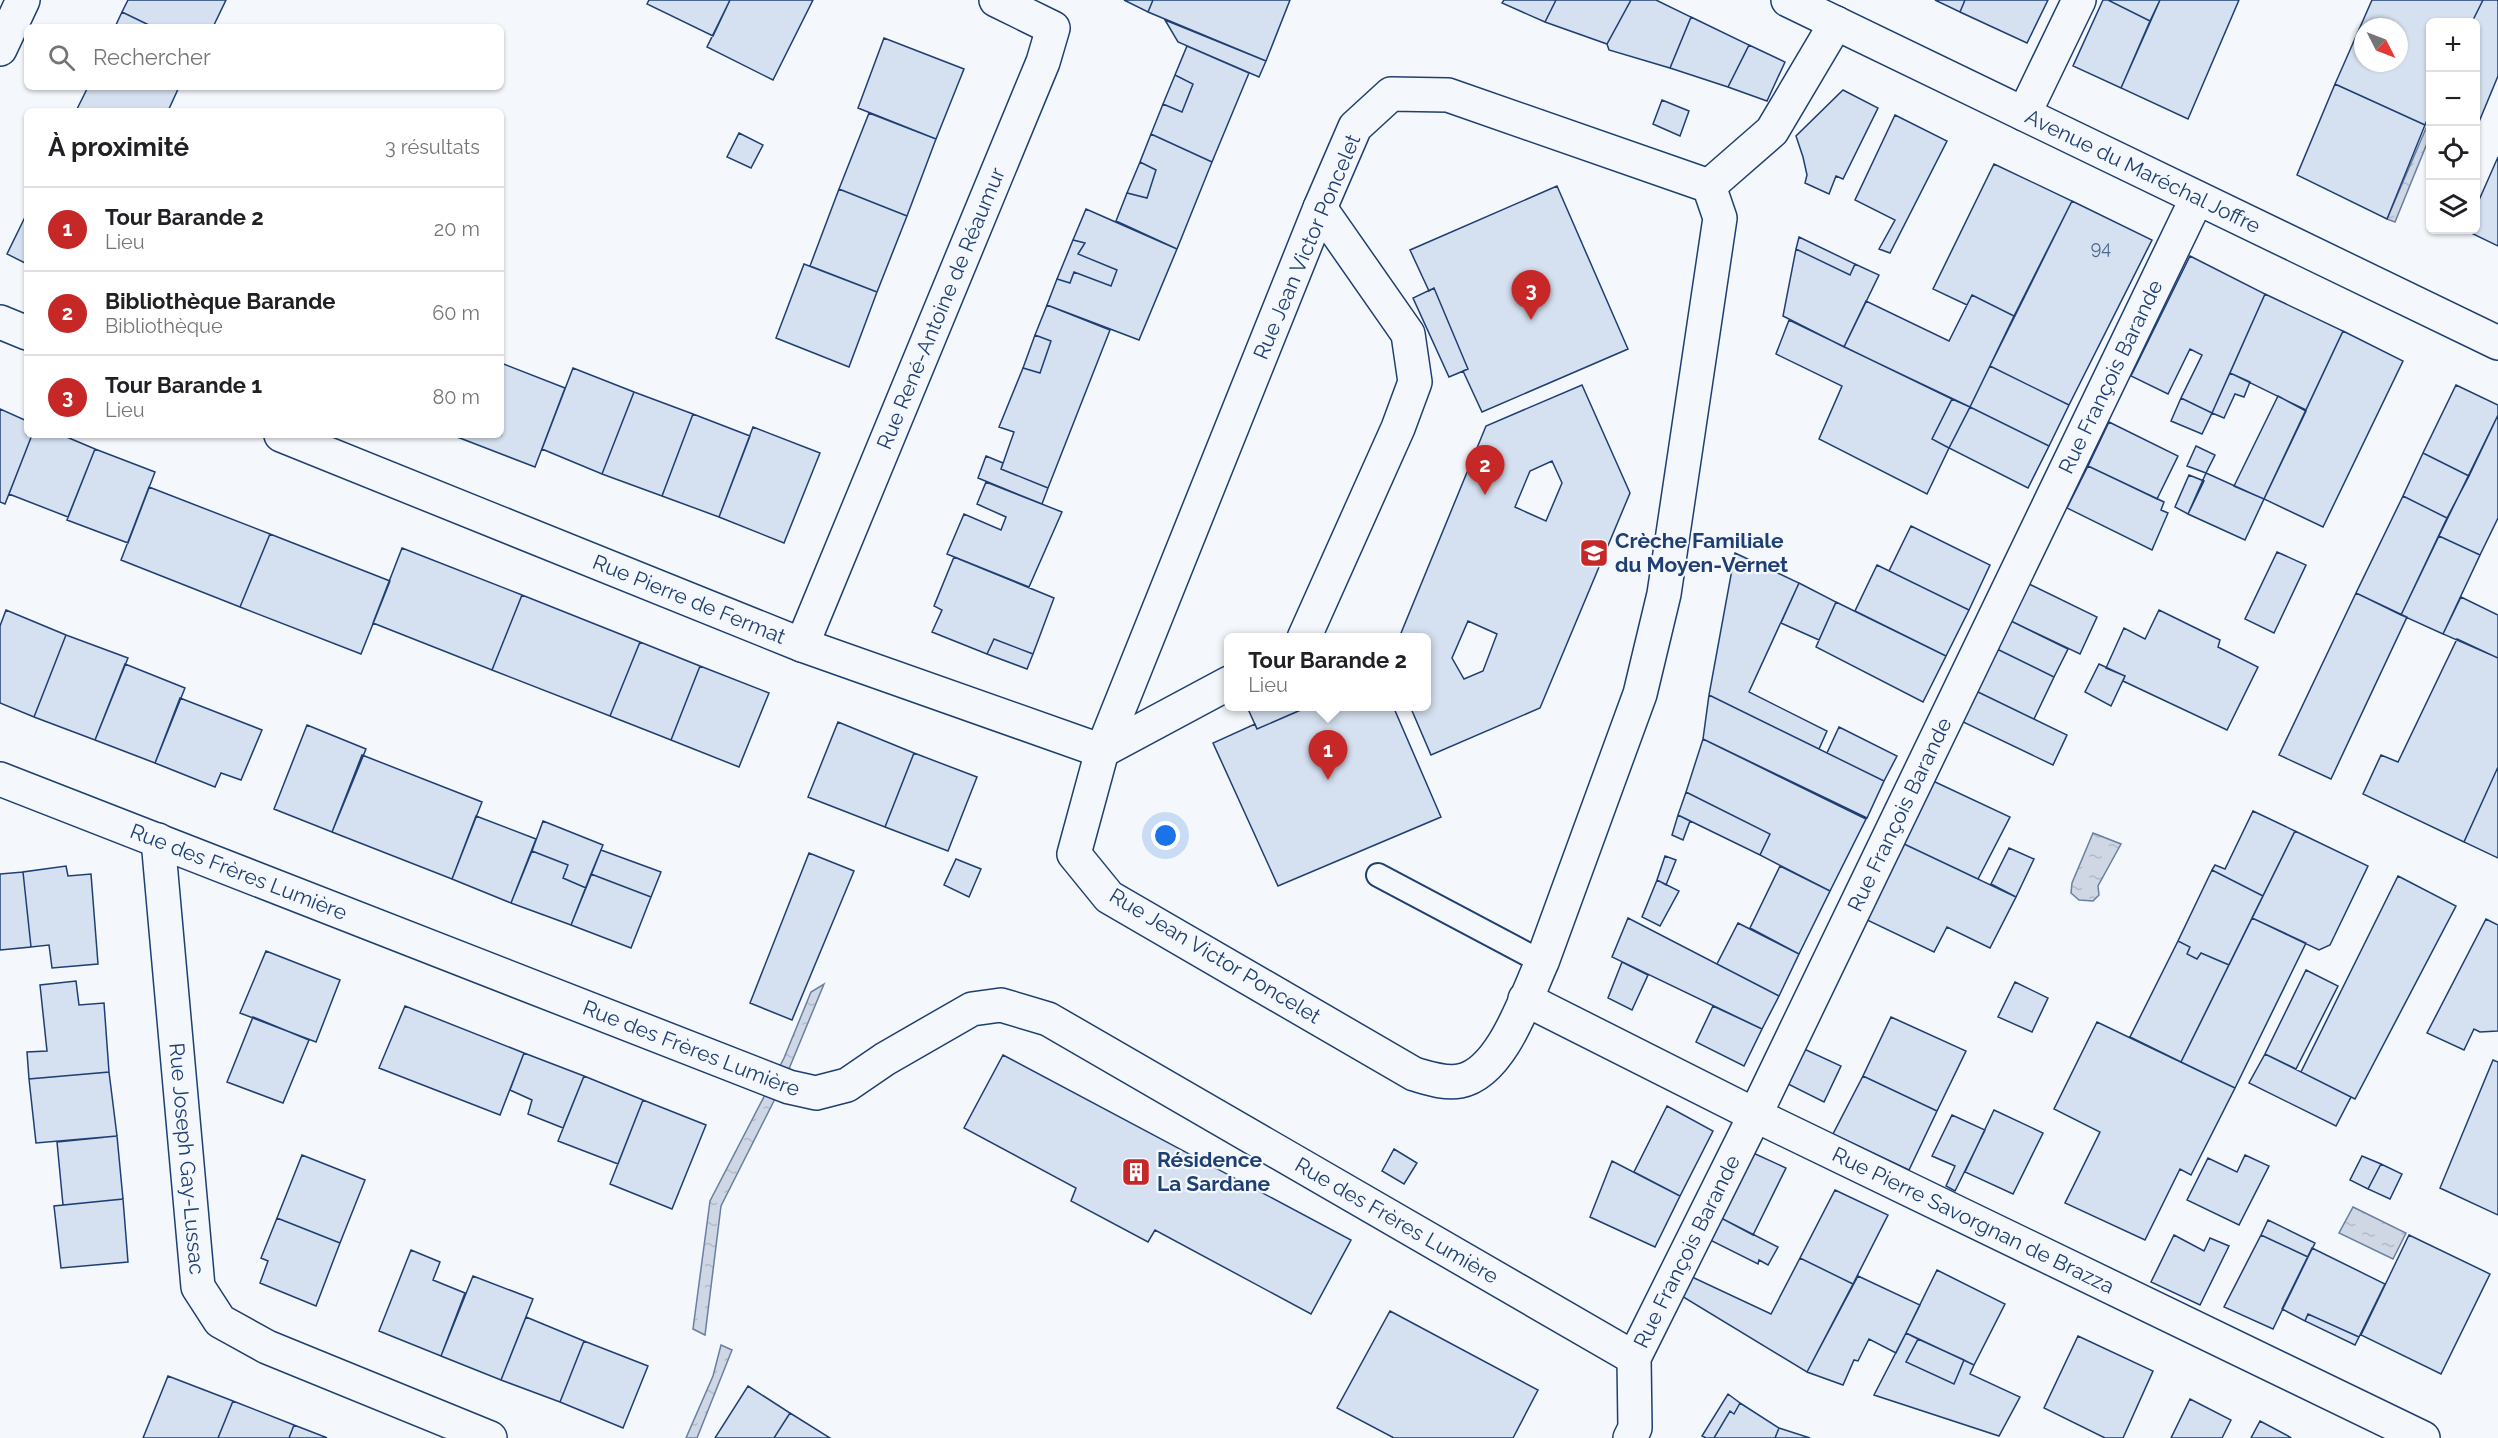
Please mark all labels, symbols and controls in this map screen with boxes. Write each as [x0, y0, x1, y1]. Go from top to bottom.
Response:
north arrow [2354, 18, 2408, 72]
map controls [2426, 18, 2480, 234]
button: + [2426, 18, 2480, 72]
search box [24, 24, 504, 90]
icon: search [45, 41, 78, 74]
text: Rechercher [93, 44, 211, 70]
button: − [2426, 72, 2480, 126]
street label: Avenue du Maréchal Joffre [2021, 104, 2265, 238]
button: locate [2426, 126, 2480, 180]
street label: Rue Jean Victor Poncelet [1248, 131, 1365, 363]
text: À proximité [48, 132, 189, 162]
text: 3 résultats [385, 135, 480, 159]
street label: Rue René-Antoine de Réaumur [871, 163, 1010, 453]
button: layers [2426, 180, 2480, 234]
text: Tour Barande 2 [105, 204, 264, 230]
text: 1 [63, 217, 72, 241]
text: 20 m [434, 217, 480, 241]
text: Lieu [105, 230, 145, 254]
house number: 94 [2091, 237, 2111, 258]
pin: 3 [1512, 270, 1550, 320]
street label: Rue François Barande [2053, 276, 2168, 478]
text: Bibliothèque Barande [105, 288, 336, 314]
text: 2 [62, 301, 73, 325]
text: 60 m [432, 301, 480, 325]
text: Bibliothèque [105, 314, 223, 338]
text: Tour Barande 1 [105, 372, 262, 398]
text: 3 [62, 385, 73, 409]
text: 80 m [432, 385, 480, 409]
text: Lieu [105, 398, 145, 422]
pin: 2 [1466, 446, 1504, 495]
place label: Crèche Familiale du Moyen-Vernet [1615, 528, 1788, 577]
school or university icon: Crèche Familiale du Moyen-Vernet [1578, 537, 1610, 569]
street label: Rue Pierre de Fermat [589, 549, 789, 649]
popup [1224, 633, 1431, 711]
text: Tour Barande 2 [1248, 647, 1407, 673]
text: Lieu [1248, 673, 1288, 697]
street label: Rue François Barande [1842, 713, 1957, 916]
pin: 1 [1308, 730, 1348, 780]
street label: Rue des Frères Lumière [127, 818, 351, 925]
your location [1151, 821, 1180, 850]
street label: Rue Jean Victor Poncelet [1105, 883, 1325, 1029]
street label: Rue des Frères Lumière [579, 995, 802, 1101]
street label: Rue Joseph Gay-Lussac [164, 1042, 210, 1276]
street label: Rue Pierre Savorgnan de Brazza [1828, 1141, 2118, 1299]
place label: Résidence La Sardane [1157, 1147, 1271, 1196]
street label: Rue François Barande [1628, 1151, 1745, 1352]
street label: Rue des Frères Lumière [1291, 1152, 1503, 1289]
building icon: Résidence La Sardane [1120, 1156, 1152, 1188]

